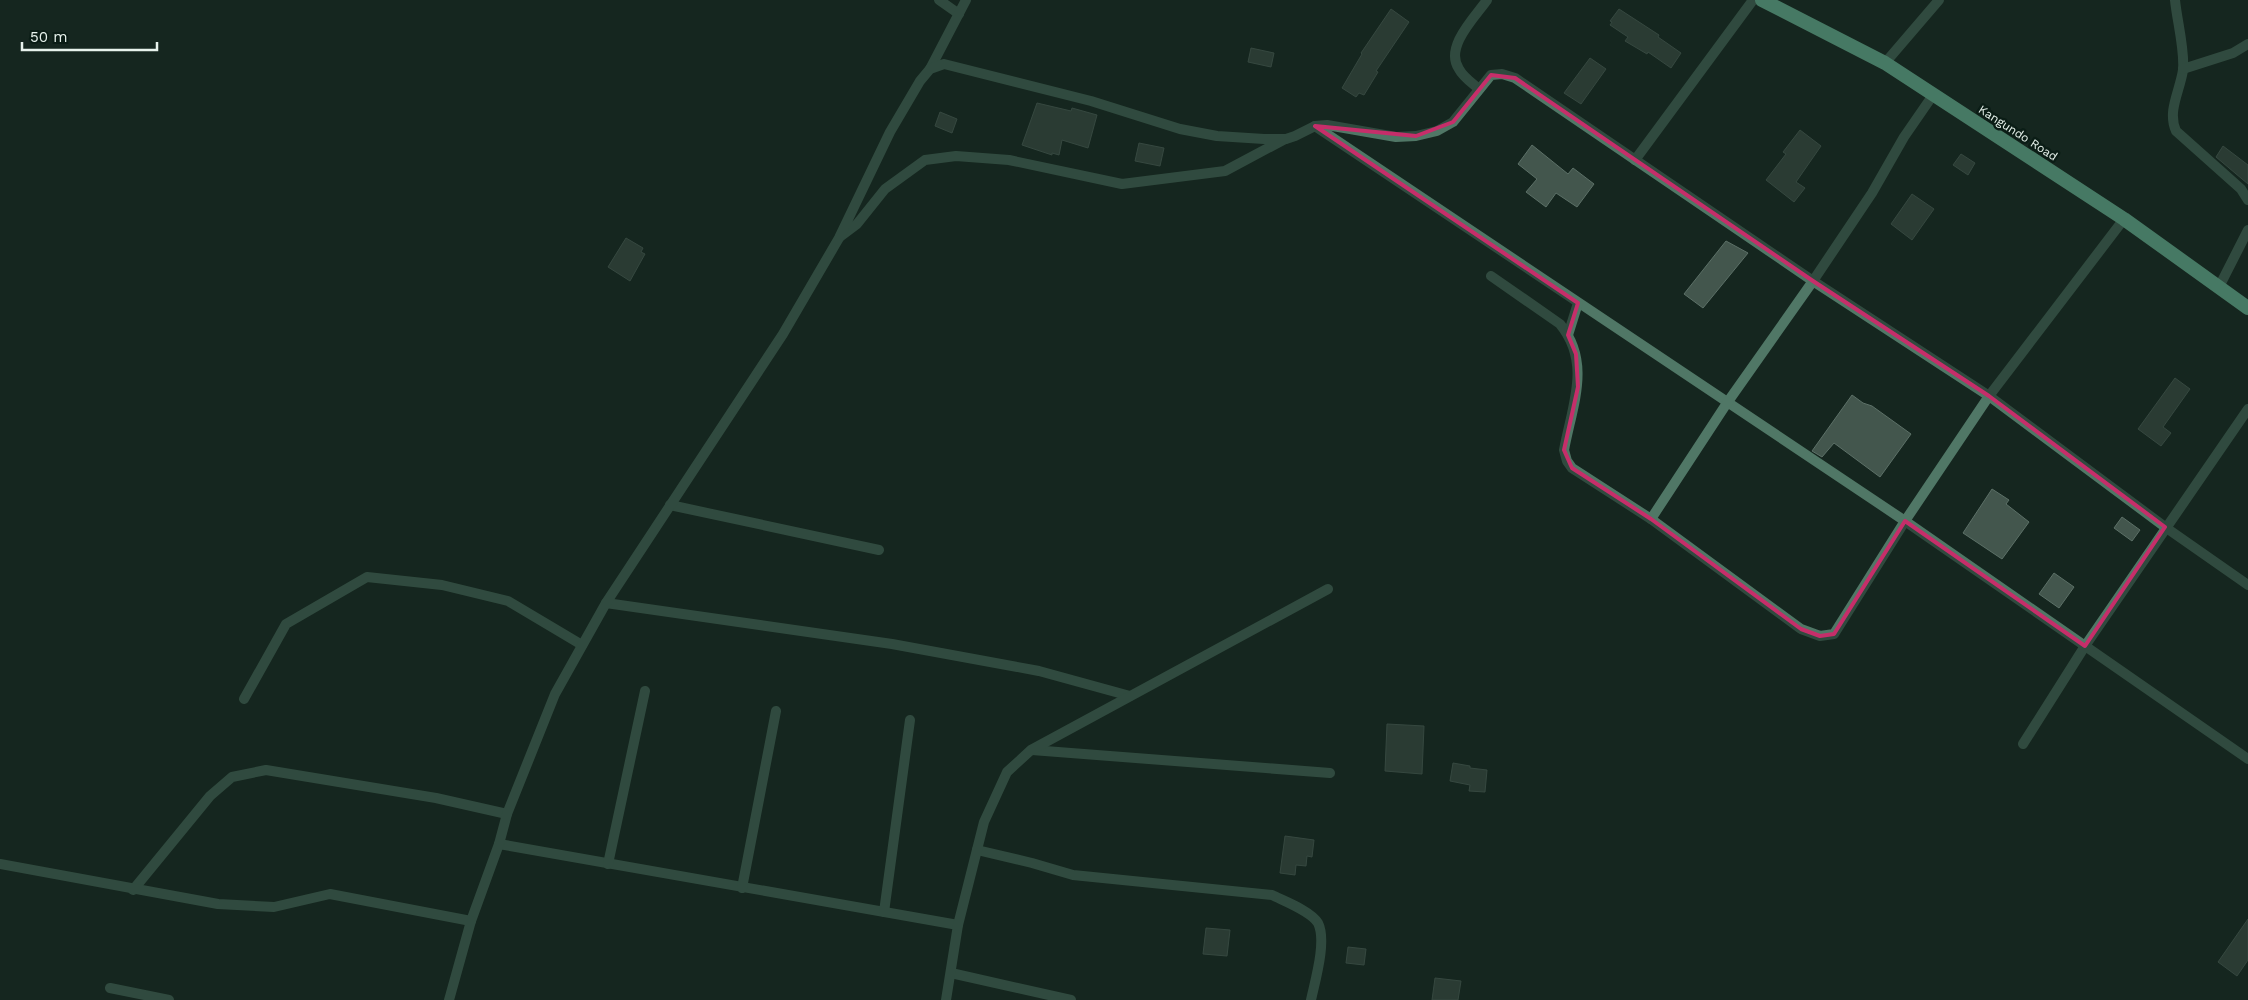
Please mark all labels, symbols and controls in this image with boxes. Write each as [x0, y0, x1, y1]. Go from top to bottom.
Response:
scale bar [22, 20, 158, 52]
text: 50 m [30, 28, 67, 46]
street label: Kangundo Road [1976, 102, 2060, 164]

